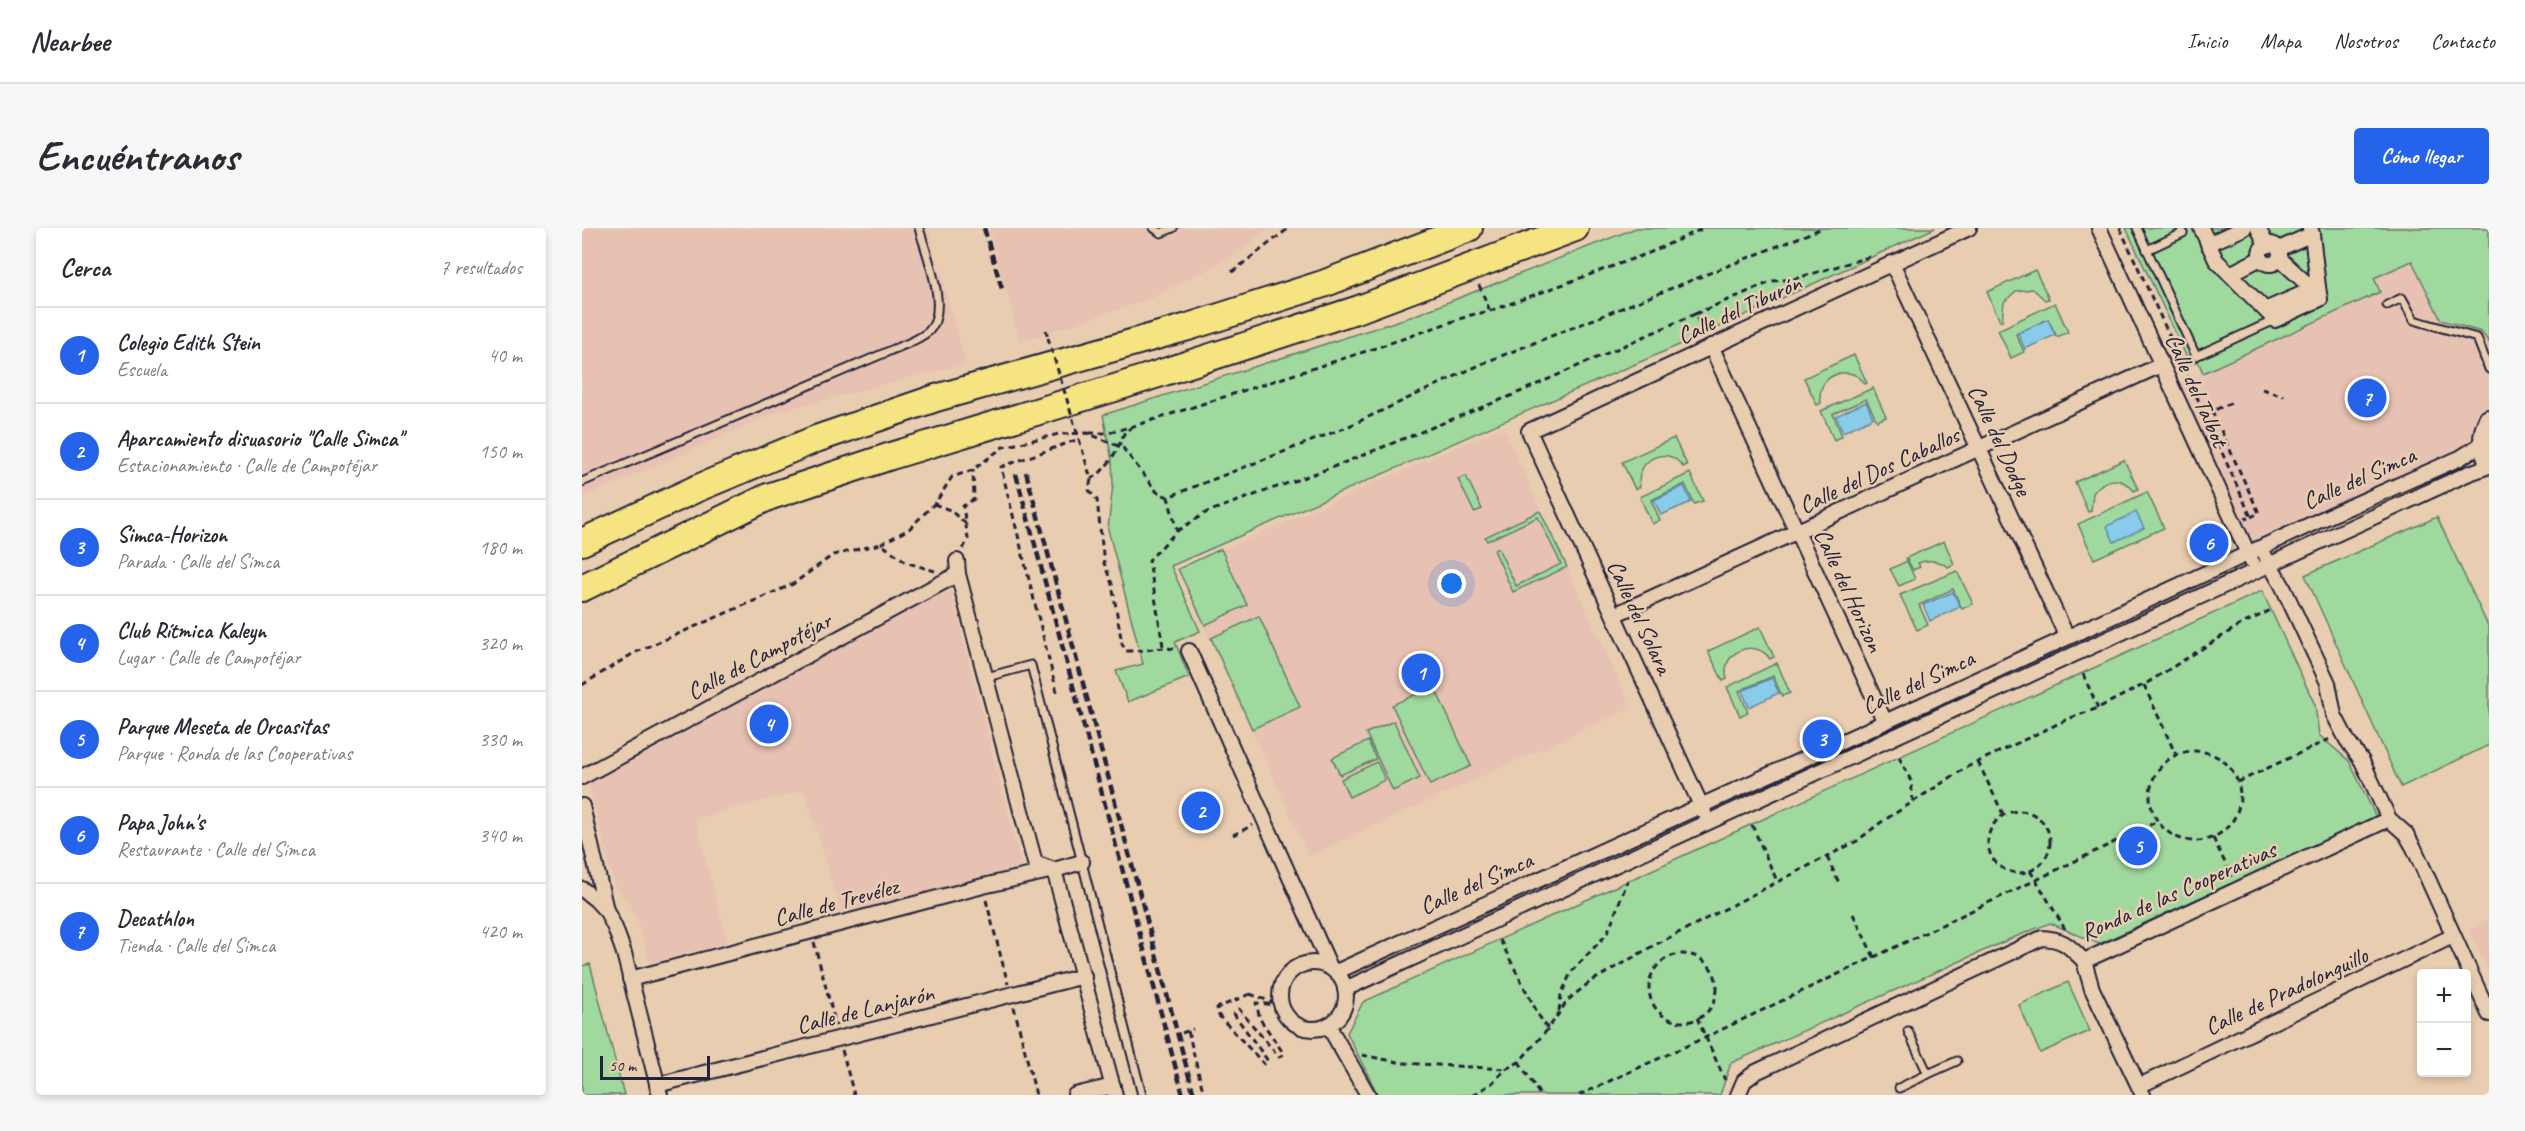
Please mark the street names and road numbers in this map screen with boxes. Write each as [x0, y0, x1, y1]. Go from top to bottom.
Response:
street label: Calle del Tiburón [1672, 267, 1807, 351]
street label: Calle del Talbot [2159, 329, 2236, 453]
street label: Calle del Dodge [1961, 380, 2040, 502]
street label: Calle del Dos Caballos [1794, 419, 1966, 520]
street label: Calle del Simca [2298, 439, 2421, 516]
street label: Calle del Horizon [1807, 524, 1891, 658]
street label: Calle del Solara [1600, 555, 1680, 681]
street label: Calle de Campotéjar [682, 604, 838, 707]
street label: Calle del Simca [1857, 642, 1980, 721]
street label: Ronda de las Cooperativas [2076, 833, 2283, 948]
street label: Calle del Simca [1415, 844, 1538, 921]
street label: Calle de Trevélez [771, 870, 904, 933]
street label: Calle de Pradolonguillo [2200, 939, 2374, 1042]
street label: Calle de Lanjarón [793, 977, 938, 1041]

